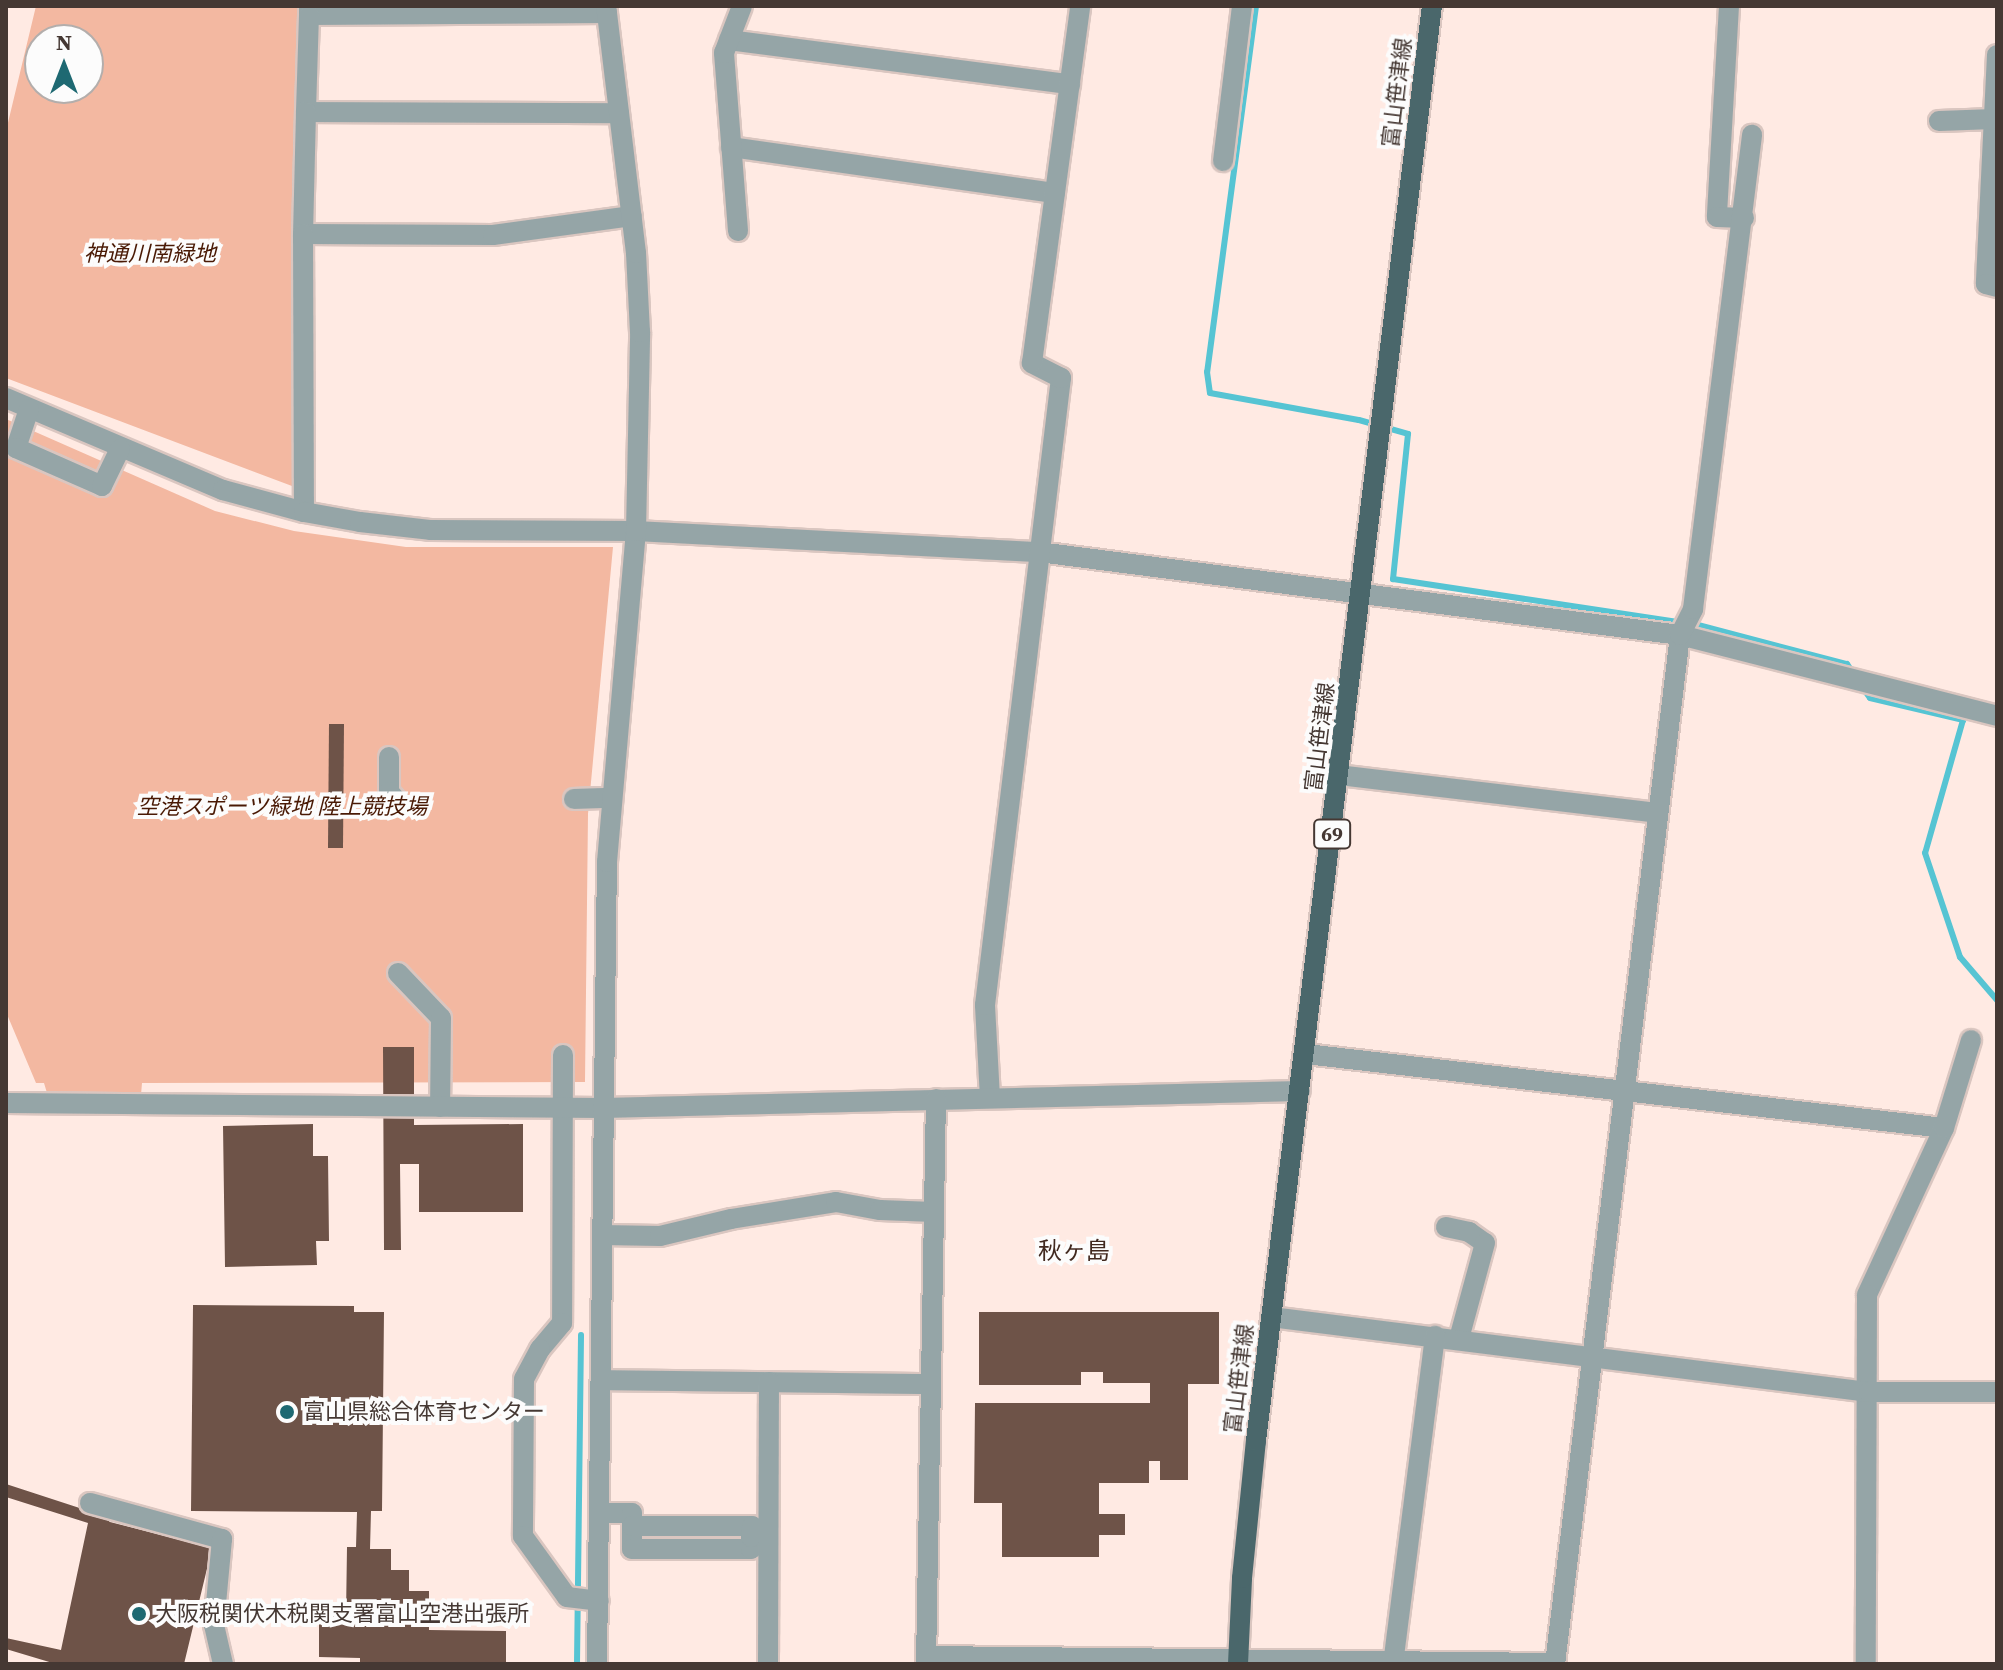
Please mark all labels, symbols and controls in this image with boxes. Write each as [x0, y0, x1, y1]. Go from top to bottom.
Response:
north arrow [24, 24, 104, 104]
text: N [56, 27, 72, 57]
street label: 富山笹津線 [1377, 37, 1417, 149]
park label: 神通川南緑地 [84, 241, 216, 267]
street label: 富山笹津線 [1300, 681, 1340, 793]
park label: 空港スポーツ緑地 陸上競技場 [136, 794, 428, 820]
road number: 69 [1312, 818, 1352, 850]
district label: 秋ヶ島 [1038, 1237, 1110, 1265]
street label: 富山笹津線 [1219, 1323, 1259, 1435]
place label: 富山県総合体育センター [303, 1399, 545, 1425]
marker: 富山県総合体育センター [278, 1403, 296, 1421]
place label: 大阪税関伏木税関支署富山空港出張所 [155, 1601, 529, 1627]
marker: 大阪税関伏木税関支署富山空港出張所 [130, 1605, 148, 1623]

